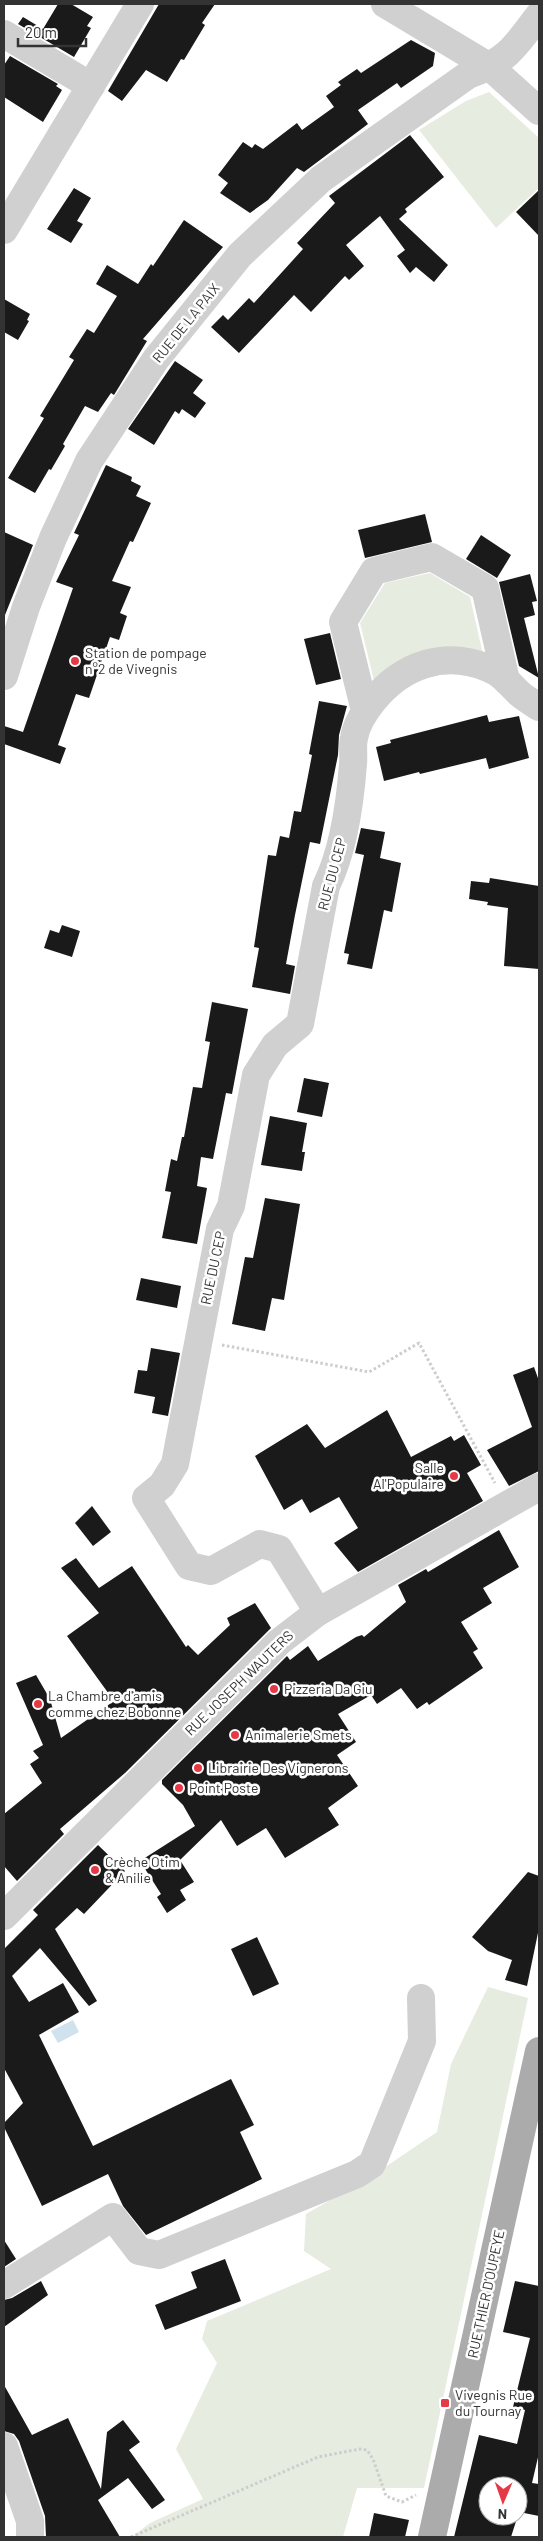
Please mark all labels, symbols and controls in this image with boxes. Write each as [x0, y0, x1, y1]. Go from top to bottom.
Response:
scale bar [18, 15, 85, 47]
text: 20 m [25, 23, 57, 41]
street label: RUE DE LA PAIX [148, 280, 223, 366]
place label: Station de pompage n°2 de Vivegnis [85, 644, 207, 677]
marker: Station de pompage n°2 de Vivegnis [69, 655, 81, 667]
street label: RUE DU CEP [314, 836, 349, 912]
street label: RUE DU CEP [196, 1230, 229, 1306]
place label: Salle Al'Populaire [373, 1459, 444, 1492]
marker: Salle Al'Populaire [448, 1470, 460, 1482]
street label: RUE JOSEPH WAUTERS [181, 1626, 296, 1739]
place label: Pizzeria Da Giu [284, 1680, 373, 1697]
marker: Pizzeria Da Giu [268, 1683, 280, 1695]
place label: La Chambre d'amis comme chez Bobonne [48, 1687, 181, 1720]
marker: La Chambre d'amis comme chez Bobonne [32, 1698, 44, 1710]
place label: Animalerie Smets [245, 1726, 352, 1743]
marker: Animalerie Smets [229, 1729, 241, 1741]
place label: Librairie Des Vignerons [208, 1759, 349, 1776]
marker: Librairie Des Vignerons [192, 1762, 204, 1774]
place label: Point Poste [189, 1779, 258, 1796]
marker: Point Poste [173, 1782, 185, 1794]
place label: Crèche Otim & Anilie [105, 1853, 180, 1886]
marker: Crèche Otim & Anilie [89, 1864, 101, 1876]
street label: RUE THIER D'OUPEYE [464, 2228, 507, 2360]
place label: Vivegnis Rue du Tournay [455, 2386, 532, 2419]
marker: Vivegnis Rue du Tournay [439, 2397, 451, 2409]
north arrow [478, 2476, 528, 2526]
text: N [498, 2506, 507, 2523]

